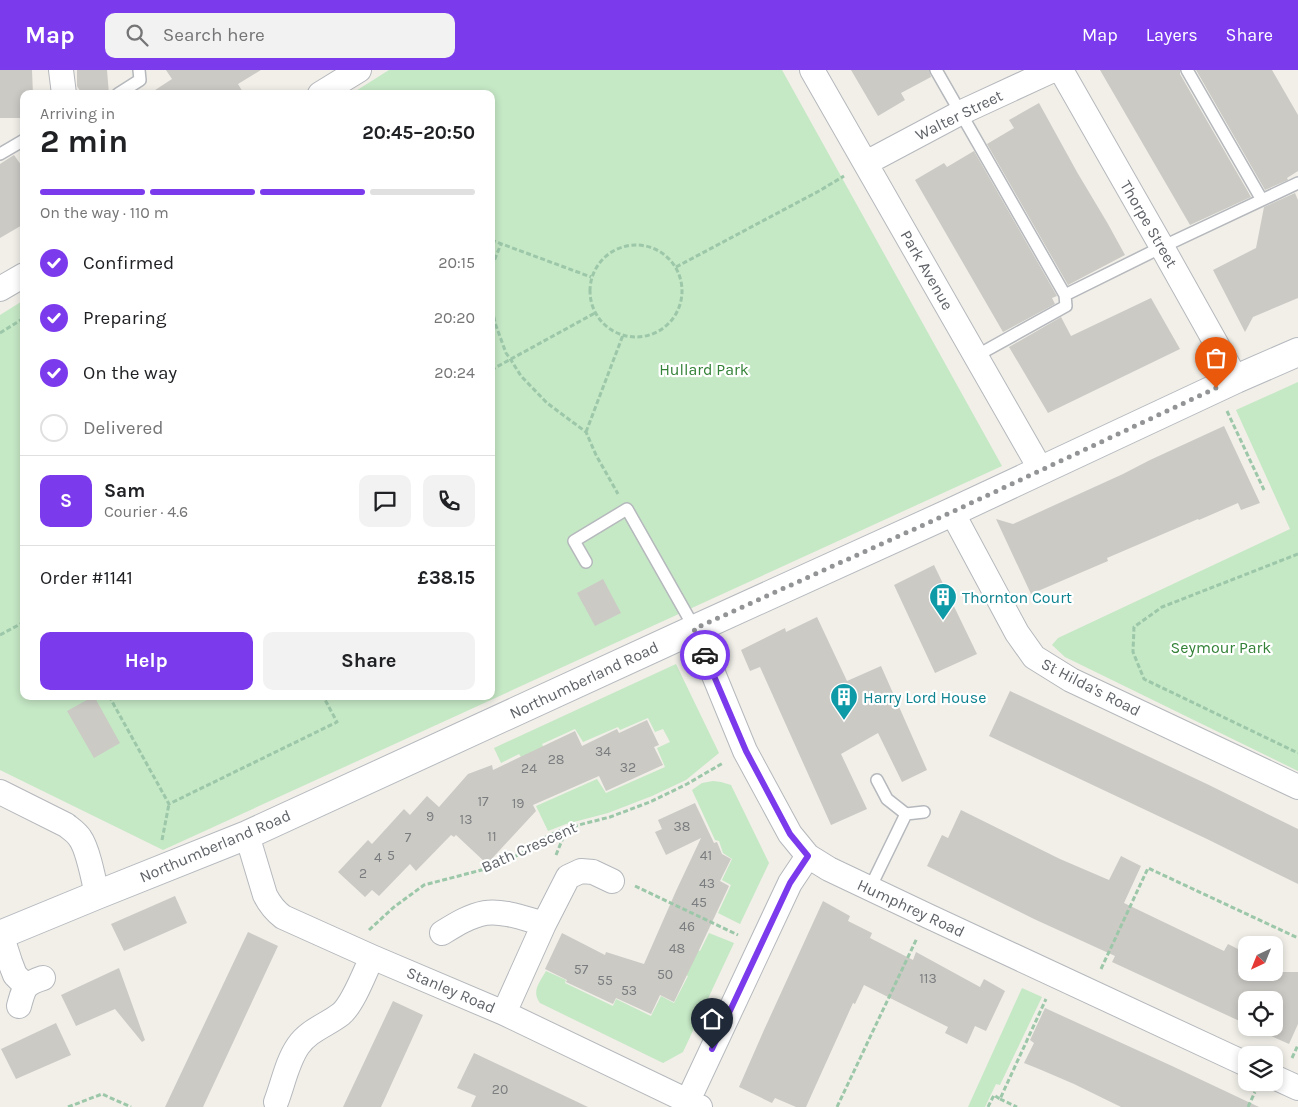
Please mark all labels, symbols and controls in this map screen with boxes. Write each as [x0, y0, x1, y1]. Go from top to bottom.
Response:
search box [105, 13, 455, 58]
text: Map [25, 21, 75, 49]
icon: search [123, 21, 151, 49]
text: Search here [163, 24, 265, 46]
text: Map [1082, 24, 1118, 46]
text: Layers [1146, 24, 1198, 46]
text: Share [1226, 24, 1273, 46]
street label: Walter Street [912, 86, 1006, 144]
text: Arriving in [40, 104, 115, 123]
text: 20:45–20:50 [362, 122, 475, 144]
text: 2 min [40, 123, 128, 160]
street label: Thorpe Street [1116, 177, 1182, 271]
text: On the way · 110 m [40, 203, 169, 222]
street label: Park Avenue [897, 227, 957, 313]
icon: check [40, 249, 68, 277]
text: Confirmed [83, 252, 174, 274]
text: 20:15 [438, 253, 475, 272]
icon: check [40, 304, 68, 332]
text: Preparing [83, 307, 166, 329]
text: 20:20 [434, 308, 475, 327]
pin [1195, 337, 1237, 388]
icon: bag [1202, 344, 1230, 372]
icon: check [40, 359, 68, 387]
park label: Hullard Park [659, 360, 749, 379]
text: On the way [83, 362, 177, 384]
text: 20:24 [434, 363, 475, 382]
text: Delivered [83, 417, 163, 439]
button: chat [359, 475, 411, 527]
button: phone [423, 475, 475, 527]
text: Sam [104, 480, 145, 502]
text: S [60, 490, 72, 512]
text: Courier · 4.6 [104, 502, 188, 521]
text: Order #1141 [40, 567, 133, 589]
text: £38.15 [418, 567, 475, 589]
building icon: Thornton Court [928, 582, 958, 621]
place label: Thornton Court [962, 588, 1072, 607]
courier [680, 630, 730, 680]
button: Help [40, 632, 253, 690]
button: Share [263, 632, 475, 690]
street label: Northumberland Road [506, 637, 662, 723]
park label: Seymour Park [1171, 638, 1271, 657]
icon: car [691, 641, 719, 669]
street label: St Hilda's Road [1038, 654, 1144, 720]
building icon: Harry Lord House [829, 682, 859, 721]
place label: Harry Lord House [863, 688, 986, 707]
house number: 34 [595, 743, 611, 760]
house number: 28 [548, 751, 564, 768]
house number: 32 [620, 759, 636, 776]
house number: 24 [521, 760, 537, 777]
house number: 17 [477, 793, 489, 810]
house number: 19 [512, 795, 524, 812]
street label: Northumberland Road [137, 806, 293, 886]
house number: 9 [426, 808, 434, 825]
house number: 13 [460, 811, 472, 828]
street label: Bath Crescent [478, 817, 580, 877]
house number: 38 [674, 818, 690, 835]
house number: 11 [487, 828, 497, 845]
house number: 7 [405, 829, 412, 846]
house number: 5 [387, 847, 395, 864]
house number: 41 [700, 847, 712, 864]
house number: 4 [374, 849, 382, 866]
house number: 2 [359, 865, 367, 882]
house number: 43 [699, 875, 715, 892]
street label: Humphrey Road [854, 875, 968, 941]
house number: 45 [691, 894, 707, 911]
house number: 46 [679, 918, 695, 935]
north arrow [1238, 936, 1282, 981]
map controls [1238, 936, 1283, 1091]
house number: 48 [669, 940, 685, 957]
house number: 57 [574, 961, 589, 978]
street label: Stanley Road [404, 963, 498, 1017]
house number: 50 [657, 966, 673, 983]
house number: 113 [919, 970, 937, 987]
house number: 55 [597, 972, 613, 989]
house number: 53 [621, 982, 637, 999]
button: locate [1238, 991, 1283, 1036]
pin [691, 998, 733, 1049]
icon: home [698, 1005, 726, 1033]
button: layers [1238, 1046, 1283, 1091]
house number: 20 [492, 1081, 508, 1098]

